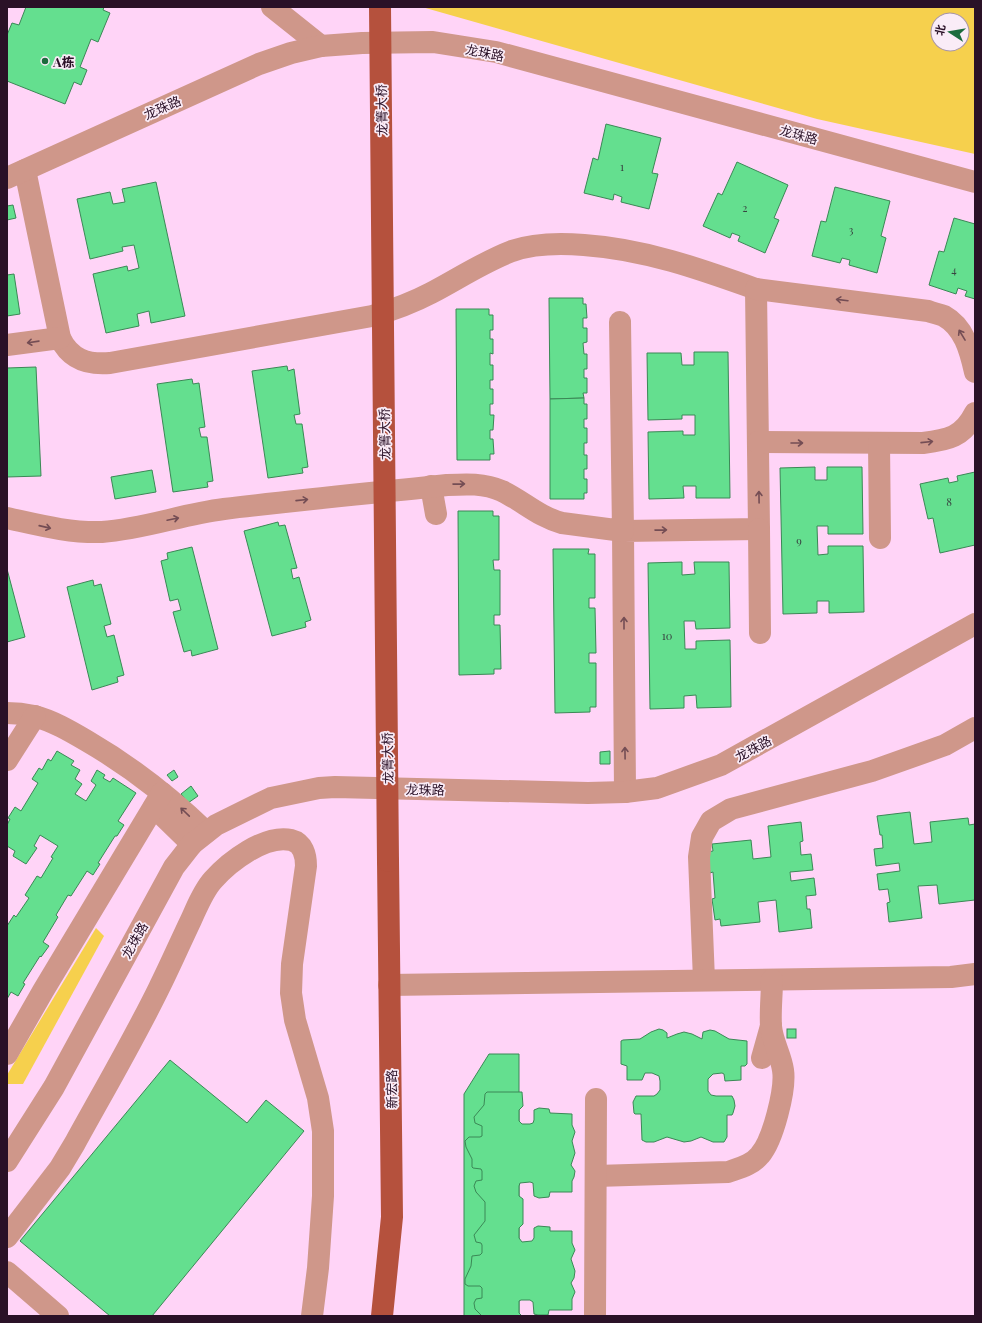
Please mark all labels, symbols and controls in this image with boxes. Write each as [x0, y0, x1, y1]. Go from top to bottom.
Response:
north arrow [930, 12, 970, 52]
text: 北 [931, 23, 948, 37]
street label: 龙珠路 [464, 40, 506, 64]
place label: A栋 [52, 53, 75, 70]
marker: A栋 [40, 56, 50, 66]
street label: 龙箐大桥 [372, 84, 390, 136]
street label: 龙珠路 [141, 91, 183, 123]
street label: 龙珠路 [778, 121, 820, 147]
house number: 1 [620, 159, 624, 174]
house number: 2 [742, 200, 748, 215]
house number: 3 [849, 222, 854, 237]
house number: 4 [951, 262, 957, 277]
one-way arrow [836, 296, 849, 304]
one-way arrow [958, 329, 966, 341]
one-way arrow [27, 338, 40, 346]
street label: 龙箐大桥 [375, 408, 393, 460]
one-way arrow [790, 439, 803, 446]
one-way arrow [920, 439, 933, 446]
one-way arrow [452, 481, 465, 488]
one-way arrow [755, 491, 762, 504]
house number: 8 [946, 494, 952, 509]
one-way arrow [295, 497, 308, 504]
one-way arrow [166, 515, 179, 523]
one-way arrow [38, 524, 51, 531]
one-way arrow [654, 526, 667, 534]
house number: 9 [796, 533, 802, 548]
one-way arrow [620, 617, 628, 630]
house number: 10 [662, 628, 673, 643]
street label: 龙珠路 [732, 731, 774, 765]
street label: 龙箐大桥 [378, 732, 396, 784]
one-way arrow [621, 747, 629, 760]
street label: 龙珠路 [405, 780, 445, 798]
one-way arrow [180, 807, 190, 817]
street label: 龙珠路 [117, 919, 151, 961]
street label: 新宏路 [382, 1069, 400, 1109]

